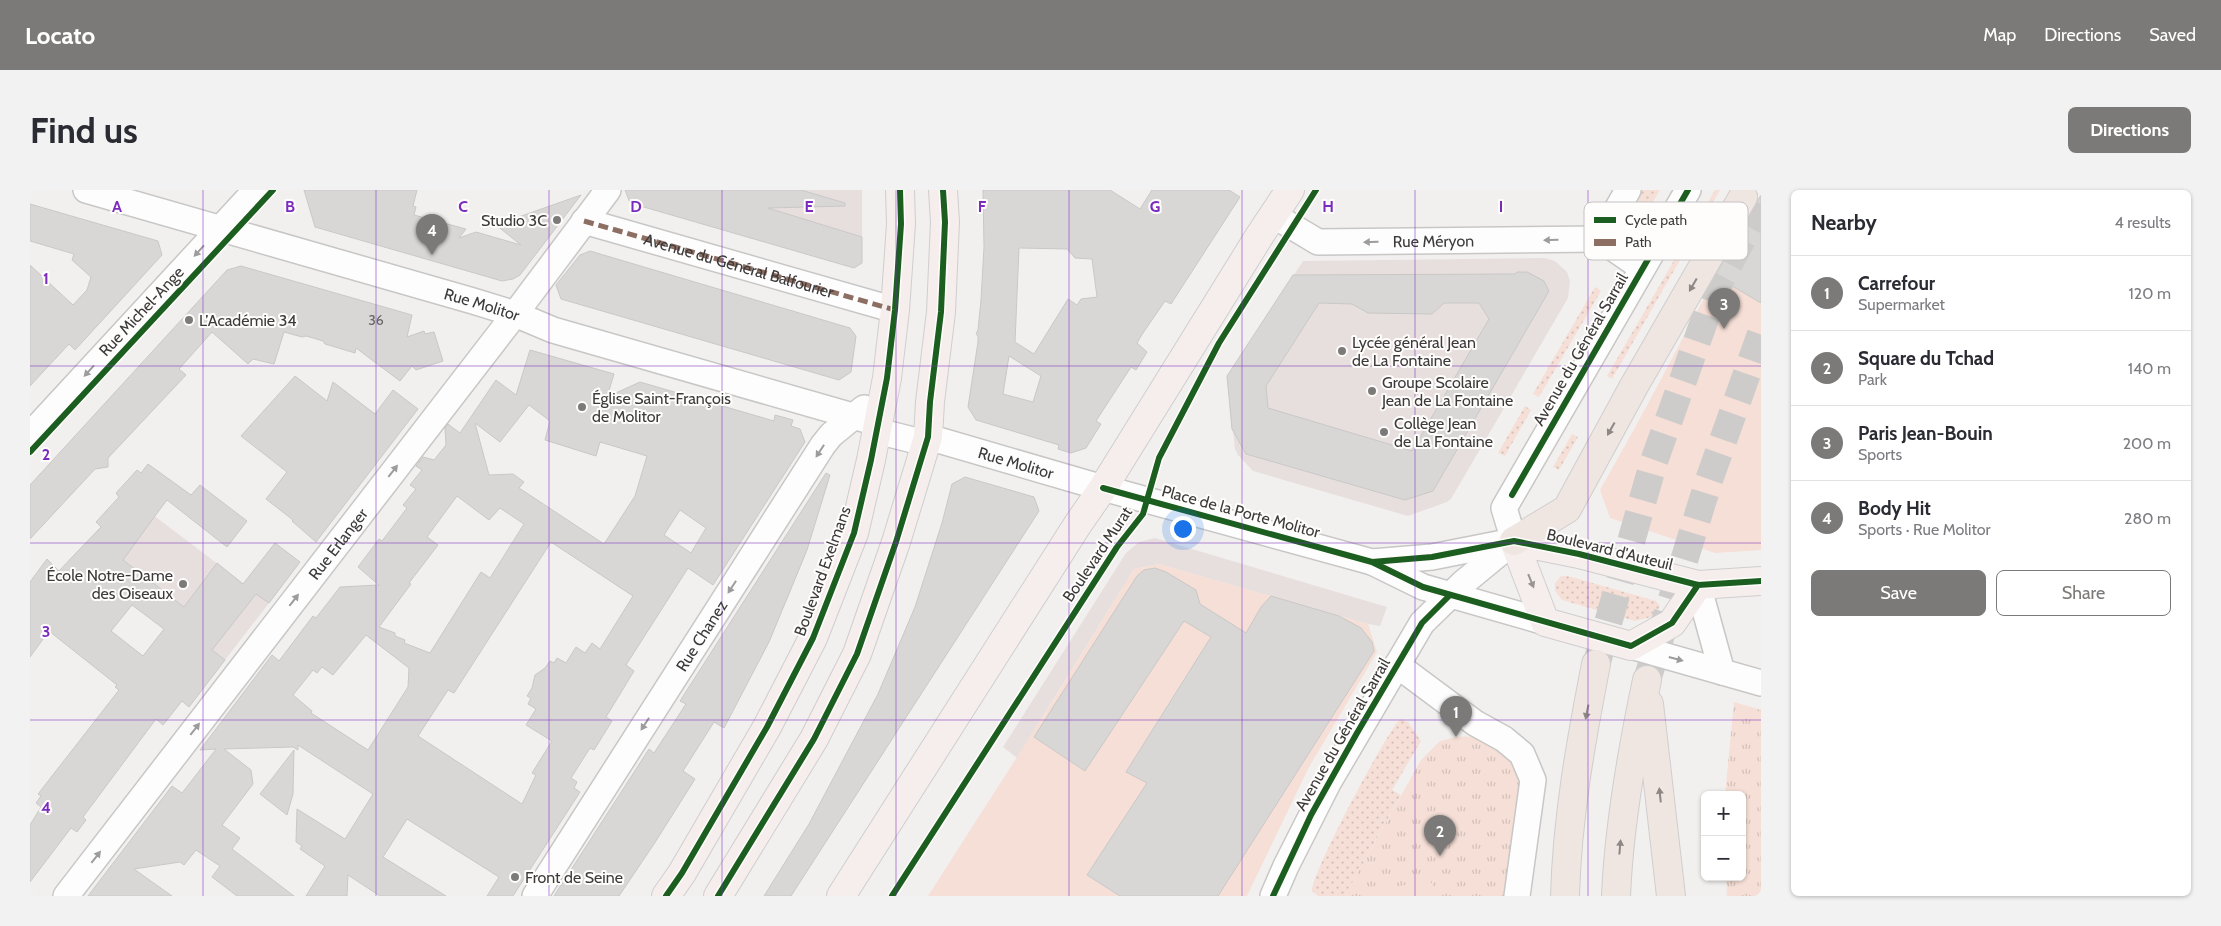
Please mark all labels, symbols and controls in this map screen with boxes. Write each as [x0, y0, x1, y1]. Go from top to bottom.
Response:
text: Locato [25, 21, 95, 50]
text: Map [1983, 24, 2016, 46]
text: Directions [2044, 24, 2121, 46]
text: Saved [2149, 24, 2196, 46]
button: Directions [2068, 107, 2191, 153]
text: Find us [30, 109, 138, 152]
text: A [112, 197, 122, 216]
text: B [285, 197, 295, 216]
text: C [458, 197, 468, 216]
text: D [630, 197, 642, 216]
text: E [804, 197, 814, 216]
text: F [978, 197, 987, 216]
text: G [1150, 197, 1160, 216]
text: H [1322, 197, 1334, 216]
text: I [1499, 197, 1503, 216]
legend [1584, 202, 1748, 260]
text: Nearby [1811, 210, 1877, 235]
place label: Studio 3C [481, 211, 547, 230]
text: Cycle path [1625, 211, 1687, 229]
text: 4 results [2114, 213, 2171, 232]
pin: 4 [416, 214, 448, 255]
marker: Studio 3C [551, 214, 563, 226]
street label: Avenue du Général Balfourier [642, 230, 837, 302]
street label: Rue Méryon [1393, 231, 1474, 251]
text: Path [1625, 233, 1652, 251]
one-way arrow [1543, 236, 1559, 244]
one-way arrow [1363, 238, 1379, 246]
one-way arrow [193, 244, 205, 256]
street label: Rue Michel-Ange [95, 263, 188, 360]
text: 1 [43, 269, 49, 288]
street label: Avenue du Général Sarrail [1529, 269, 1632, 429]
text: Carrefour [1858, 272, 1935, 295]
one-way arrow [1688, 278, 1697, 291]
street label: Rue Molitor [442, 284, 523, 325]
text: 1 [1824, 284, 1830, 303]
text: 120 m [2129, 284, 2171, 303]
pin: 3 [1708, 288, 1740, 329]
text: Supermarket [1858, 295, 1945, 314]
place label: L’Académie 34 [199, 311, 297, 330]
house number: 36 [368, 311, 384, 329]
marker: L’Académie 34 [183, 314, 195, 326]
place label: Lycée général Jean de La Fontaine [1352, 333, 1476, 370]
marker: Lycée général Jean de La Fontaine [1336, 345, 1348, 357]
text: Square du Tchad [1858, 347, 1994, 370]
text: 2 [1823, 359, 1831, 378]
text: 140 m [2128, 359, 2171, 378]
one-way arrow [83, 364, 95, 376]
text: Park [1858, 370, 1887, 389]
place label: Groupe Scolaire Jean de La Fontaine [1381, 373, 1513, 410]
marker: Groupe Scolaire Jean de La Fontaine [1366, 385, 1378, 397]
place label: Église Saint-François de Molitor [592, 389, 731, 426]
marker: Église Saint-François de Molitor [576, 401, 588, 413]
place label: Collège Jean de La Fontaine [1394, 414, 1493, 451]
one-way arrow [1606, 422, 1615, 435]
text: Paris Jean-Bouin [1858, 422, 1993, 445]
marker: Collège Jean de La Fontaine [1378, 426, 1390, 438]
text: 3 [1823, 434, 1831, 453]
text: 200 m [2123, 434, 2171, 453]
street label: Rue Molitor [976, 443, 1057, 483]
one-way arrow [815, 444, 825, 457]
text: 2 [42, 445, 50, 464]
text: Sports [1858, 445, 1902, 464]
one-way arrow [388, 465, 399, 478]
street label: Place de la Porte Molitor [1160, 481, 1323, 542]
text: Body Hit [1858, 497, 1931, 520]
street label: Boulevard Exelmans [790, 503, 855, 639]
street label: Boulevard Murat [1059, 503, 1136, 605]
street label: Rue Erlanger [305, 504, 372, 583]
text: 4 [1822, 509, 1832, 528]
text: 280 m [2124, 509, 2171, 528]
your location [1170, 516, 1196, 542]
text: Sports · Rue Molitor [1858, 520, 1991, 539]
street label: Boulevard d'Auteuil [1545, 525, 1675, 574]
place label: École Notre-Dame des Oiseaux [47, 566, 173, 603]
button: Save [1811, 570, 1986, 616]
button: Share [1996, 570, 2171, 616]
one-way arrow [1527, 574, 1535, 588]
marker: École Notre-Dame des Oiseaux [177, 578, 189, 590]
one-way arrow [728, 581, 737, 594]
one-way arrow [289, 593, 299, 607]
street label: Rue Chanez [672, 596, 732, 675]
text: 3 [42, 622, 50, 641]
street label: Avenue du Général Sarrail [1291, 654, 1394, 814]
one-way arrow [1669, 656, 1684, 664]
pin: 1 [1440, 696, 1472, 737]
one-way arrow [1582, 705, 1590, 721]
one-way arrow [640, 718, 649, 731]
one-way arrow [189, 723, 200, 736]
one-way arrow [1656, 787, 1664, 803]
map controls [1701, 791, 1746, 881]
button: + [1701, 791, 1746, 836]
text: 4 [41, 798, 51, 817]
pin: 2 [1424, 815, 1456, 856]
button: − [1701, 836, 1746, 881]
one-way arrow [1616, 839, 1624, 855]
one-way arrow [90, 851, 101, 864]
place label: Front de Seine [525, 868, 623, 887]
marker: Front de Seine [509, 871, 521, 883]

